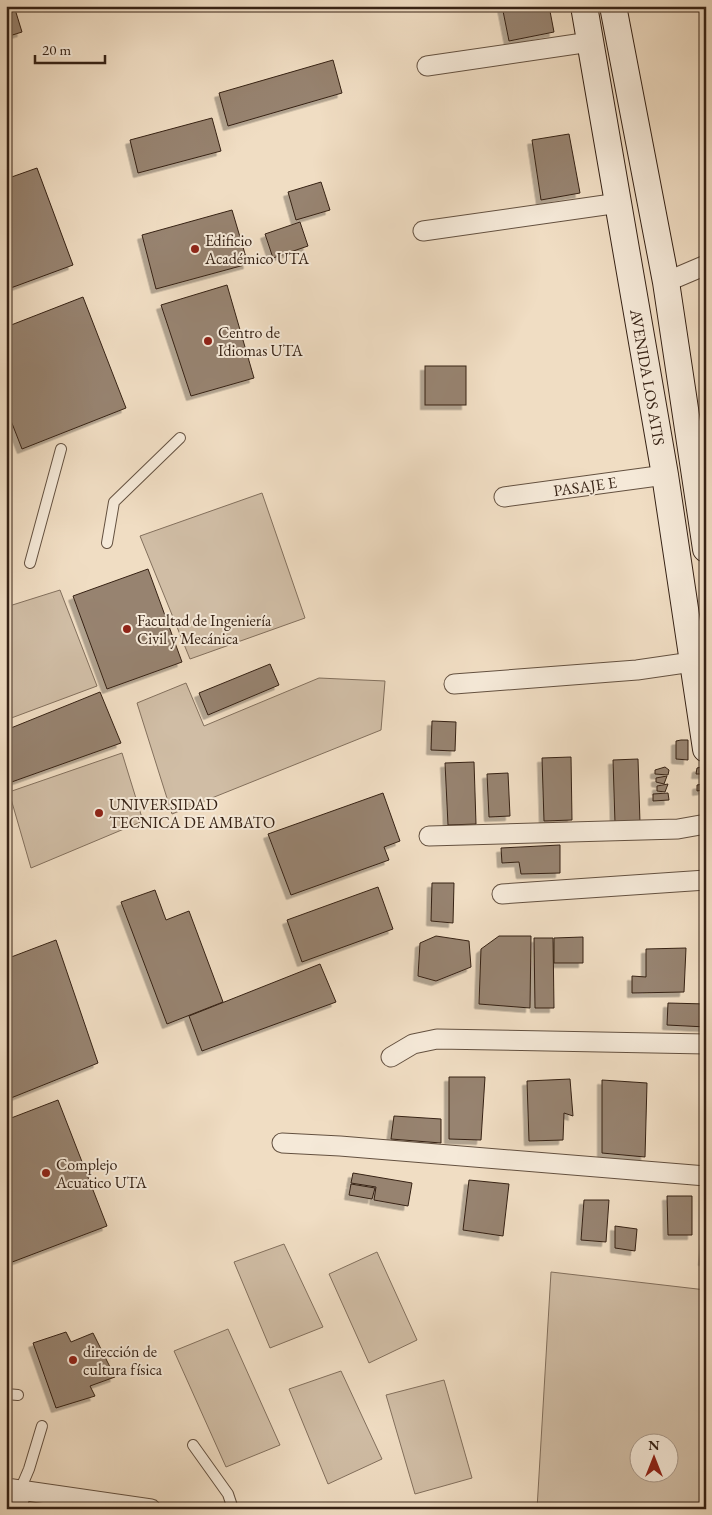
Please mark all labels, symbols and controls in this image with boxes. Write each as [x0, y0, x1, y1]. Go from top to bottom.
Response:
scale bar [35, 32, 105, 64]
text: 20 m [42, 40, 71, 59]
place label: Edificio Académico UTA [204, 230, 310, 269]
marker: Edificio Académico UTA [189, 243, 201, 255]
street label: AVENIDA LOS ATIS [625, 306, 670, 447]
place label: Centro de Idiomas UTA [218, 322, 304, 361]
marker: Centro de Idiomas UTA [202, 335, 214, 347]
street label: PASAJE E [552, 472, 618, 501]
place label: Facultad de Ingeniería Civil y Mecánica [137, 610, 272, 649]
marker: Facultad de Ingeniería Civil y Mecánica [121, 623, 133, 635]
place label: UNIVERSIDAD TECNICA DE AMBATO [109, 794, 275, 833]
marker: UNIVERSIDAD TECNICA DE AMBATO [93, 807, 105, 819]
place label: Complejo Acuatico UTA [55, 1154, 148, 1193]
marker: Complejo Acuatico UTA [40, 1167, 52, 1179]
place label: dirección de cultura física [83, 1341, 163, 1380]
marker: dirección de cultura física [67, 1354, 79, 1366]
north arrow [630, 1432, 680, 1482]
text: N [648, 1436, 660, 1454]

